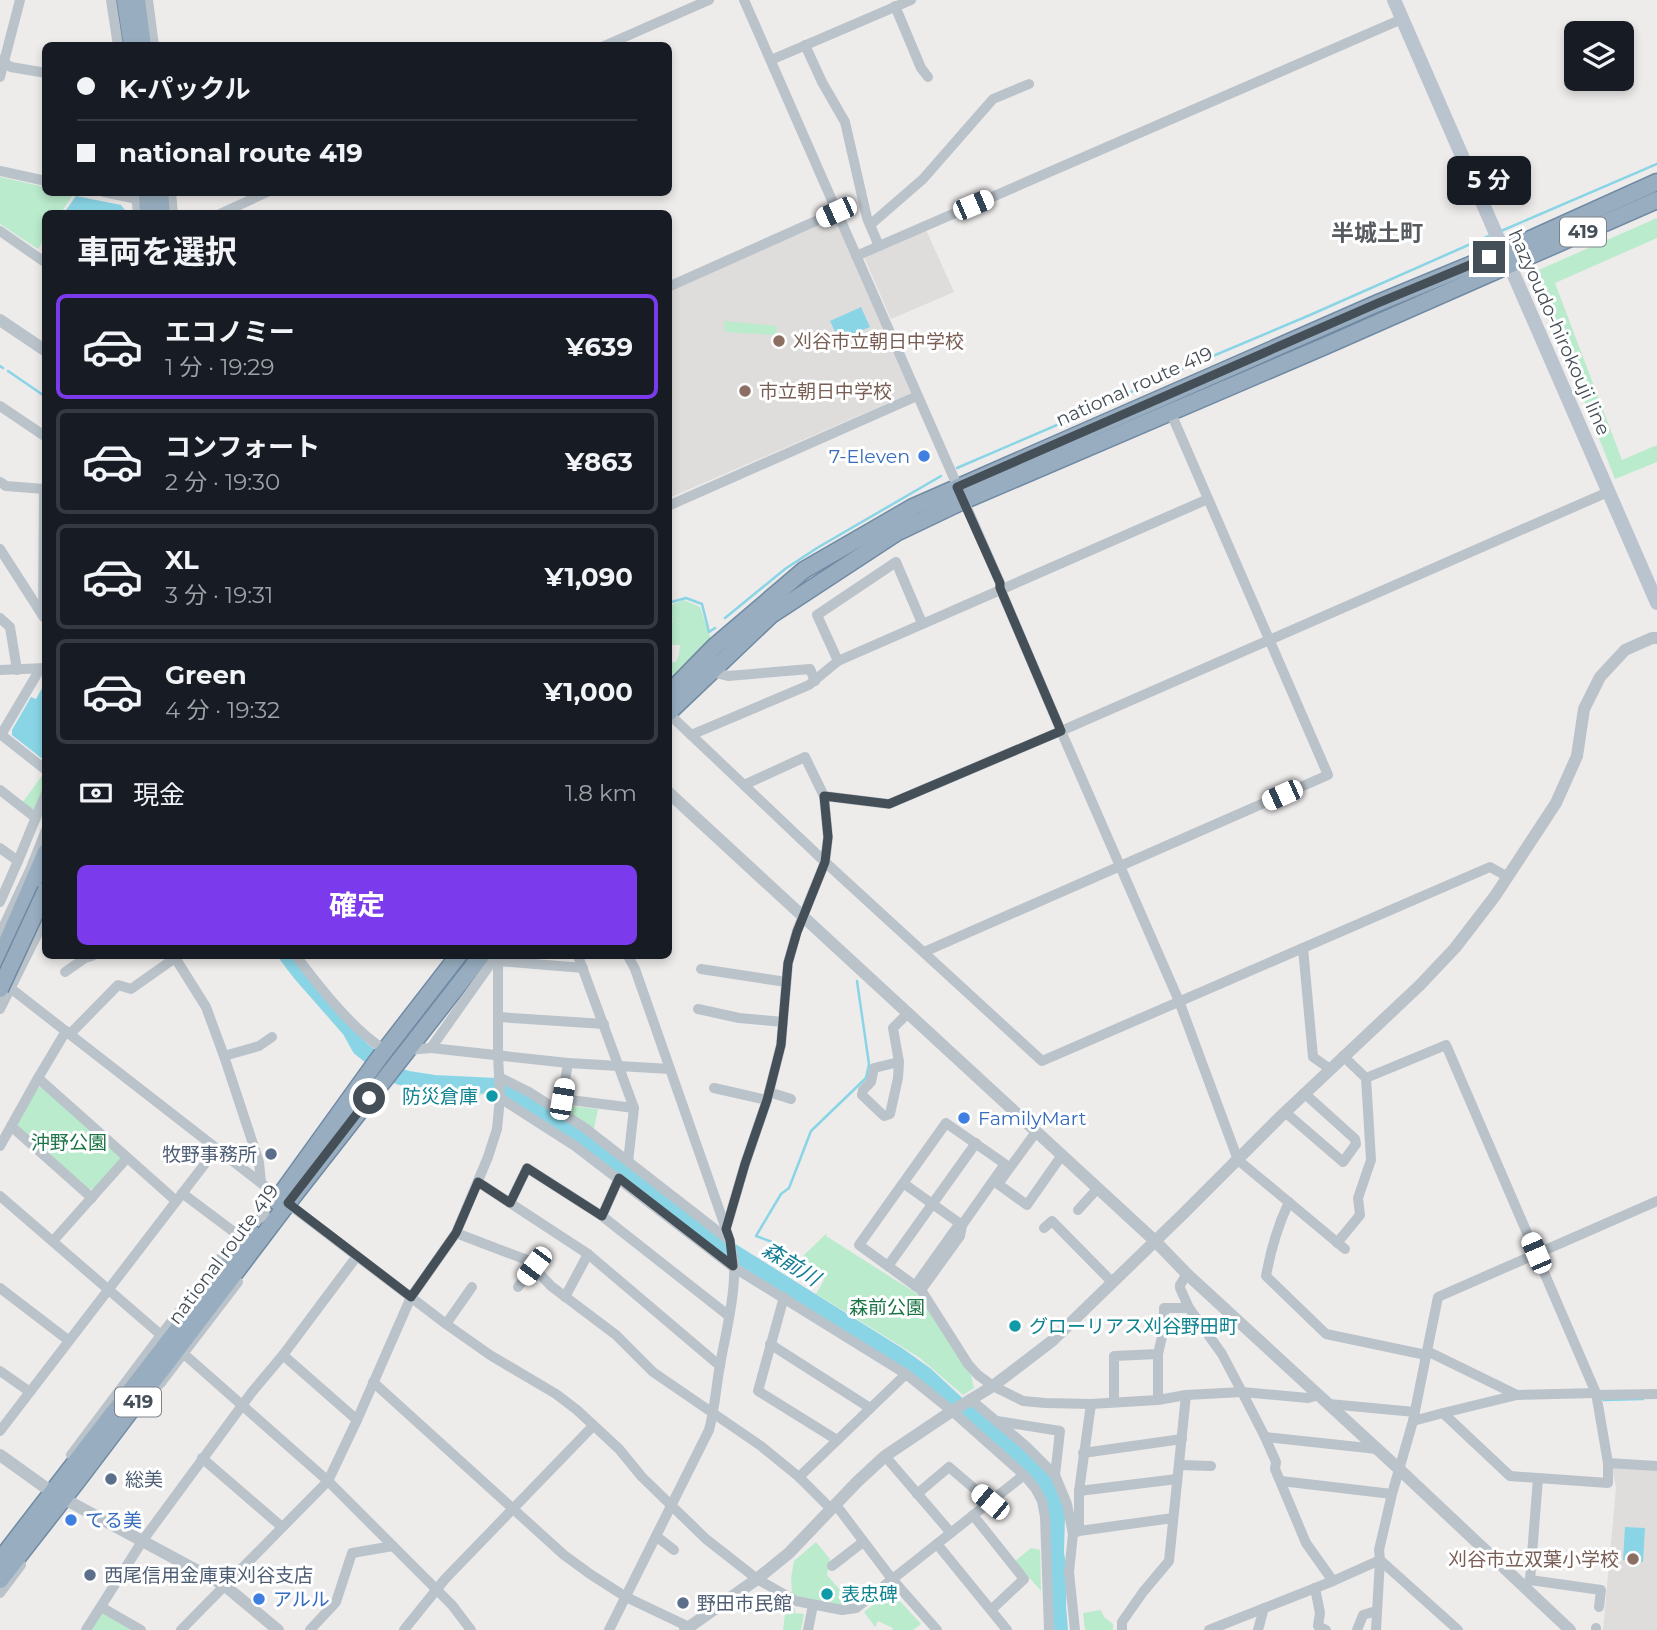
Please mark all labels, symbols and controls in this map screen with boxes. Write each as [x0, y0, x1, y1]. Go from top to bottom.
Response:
map controls [1564, 21, 1634, 91]
button: layers [1564, 21, 1634, 91]
text: K-パックル [119, 73, 251, 105]
text: national route 419 [119, 137, 363, 169]
callout: 5 分 [1447, 156, 1531, 204]
text: 5 分 [1467, 166, 1511, 194]
car [950, 187, 997, 223]
car [813, 194, 860, 230]
road number: 419 [1560, 218, 1606, 246]
district label: 半城土町 [1331, 219, 1423, 247]
street label: hazyoudo-hirokouji line [1504, 226, 1615, 439]
text: 車両を選択 [77, 232, 237, 271]
route end [1473, 241, 1505, 273]
icon: car [81, 315, 144, 378]
text: エコノミー [165, 316, 295, 348]
place label: 刈谷市立朝日中学校 [793, 330, 964, 353]
text: ¥639 [566, 331, 633, 363]
marker: 刈谷市立朝日中学校 [771, 333, 787, 349]
street label: national route 419 [1052, 342, 1216, 431]
text: 1 分 · 19:29 [165, 353, 274, 381]
place label: 市立朝日中学校 [759, 380, 892, 403]
marker: 市立朝日中学校 [737, 383, 753, 399]
icon: car [81, 430, 144, 493]
text: コンフォート [165, 431, 320, 463]
place label: 7-Eleven [829, 445, 910, 468]
text: ¥863 [565, 446, 633, 478]
marker: 7-Eleven [916, 448, 932, 464]
text: 2 分 · 19:30 [165, 468, 280, 496]
text: XL [165, 544, 199, 576]
icon: car [81, 545, 144, 608]
text: ¥1,090 [545, 561, 633, 593]
text: 3 分 · 19:31 [165, 581, 273, 609]
text: Green [165, 659, 247, 691]
icon: car [81, 660, 144, 723]
text: ¥1,000 [543, 676, 633, 708]
text: 4 分 · 19:32 [165, 696, 280, 724]
icon: cash [77, 774, 115, 812]
car [1259, 777, 1306, 813]
text: 現金 [133, 779, 185, 811]
text: 1.8 km [565, 779, 637, 807]
button: 確定 [77, 865, 637, 945]
car [549, 1076, 576, 1122]
route start [353, 1082, 385, 1114]
place label: 防災倉庫 [402, 1085, 478, 1108]
marker: 防災倉庫 [484, 1088, 500, 1104]
place label: FamilyMart [978, 1107, 1087, 1130]
marker: FamilyMart [956, 1110, 972, 1126]
park label: 沖野公園 [31, 1131, 107, 1154]
place label: 牧野事務所 [162, 1143, 257, 1166]
marker: 牧野事務所 [263, 1146, 279, 1162]
street label: national route 419 [163, 1180, 284, 1329]
car [1519, 1230, 1554, 1276]
water label: 森前川 [758, 1236, 826, 1292]
car [513, 1243, 556, 1289]
park label: 森前公園 [849, 1296, 925, 1319]
place label: グローリアス刈谷野田町 [1029, 1315, 1238, 1338]
marker: グローリアス刈谷野田町 [1007, 1318, 1023, 1334]
road number: 419 [115, 1387, 161, 1416]
place label: 総美 [125, 1468, 163, 1491]
marker: 総美 [103, 1471, 119, 1487]
car [968, 1480, 1013, 1524]
place label: てる美 [85, 1509, 142, 1532]
marker: てる美 [63, 1512, 79, 1528]
place label: 刈谷市立双葉小学校 [1448, 1548, 1619, 1571]
marker: 刈谷市立双葉小学校 [1625, 1551, 1641, 1567]
place label: 西尾信用金庫東刈谷支店 [104, 1564, 313, 1587]
marker: 西尾信用金庫東刈谷支店 [82, 1567, 98, 1583]
place label: 表忠碑 [841, 1583, 898, 1606]
marker: 表忠碑 [819, 1586, 835, 1602]
place label: アルル [273, 1588, 330, 1611]
marker: アルル [251, 1591, 267, 1607]
place label: 野田市民館 [697, 1592, 792, 1615]
marker: 野田市民館 [675, 1595, 691, 1611]

